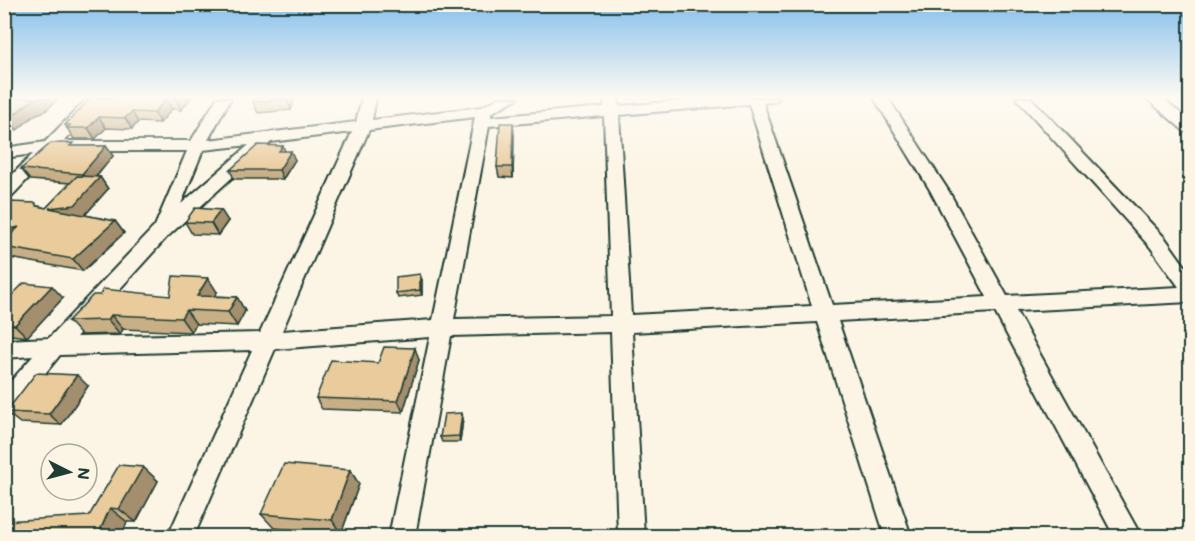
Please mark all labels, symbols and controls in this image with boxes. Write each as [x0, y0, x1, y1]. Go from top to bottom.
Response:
north arrow [39, 442, 99, 502]
text: N [73, 466, 95, 481]

